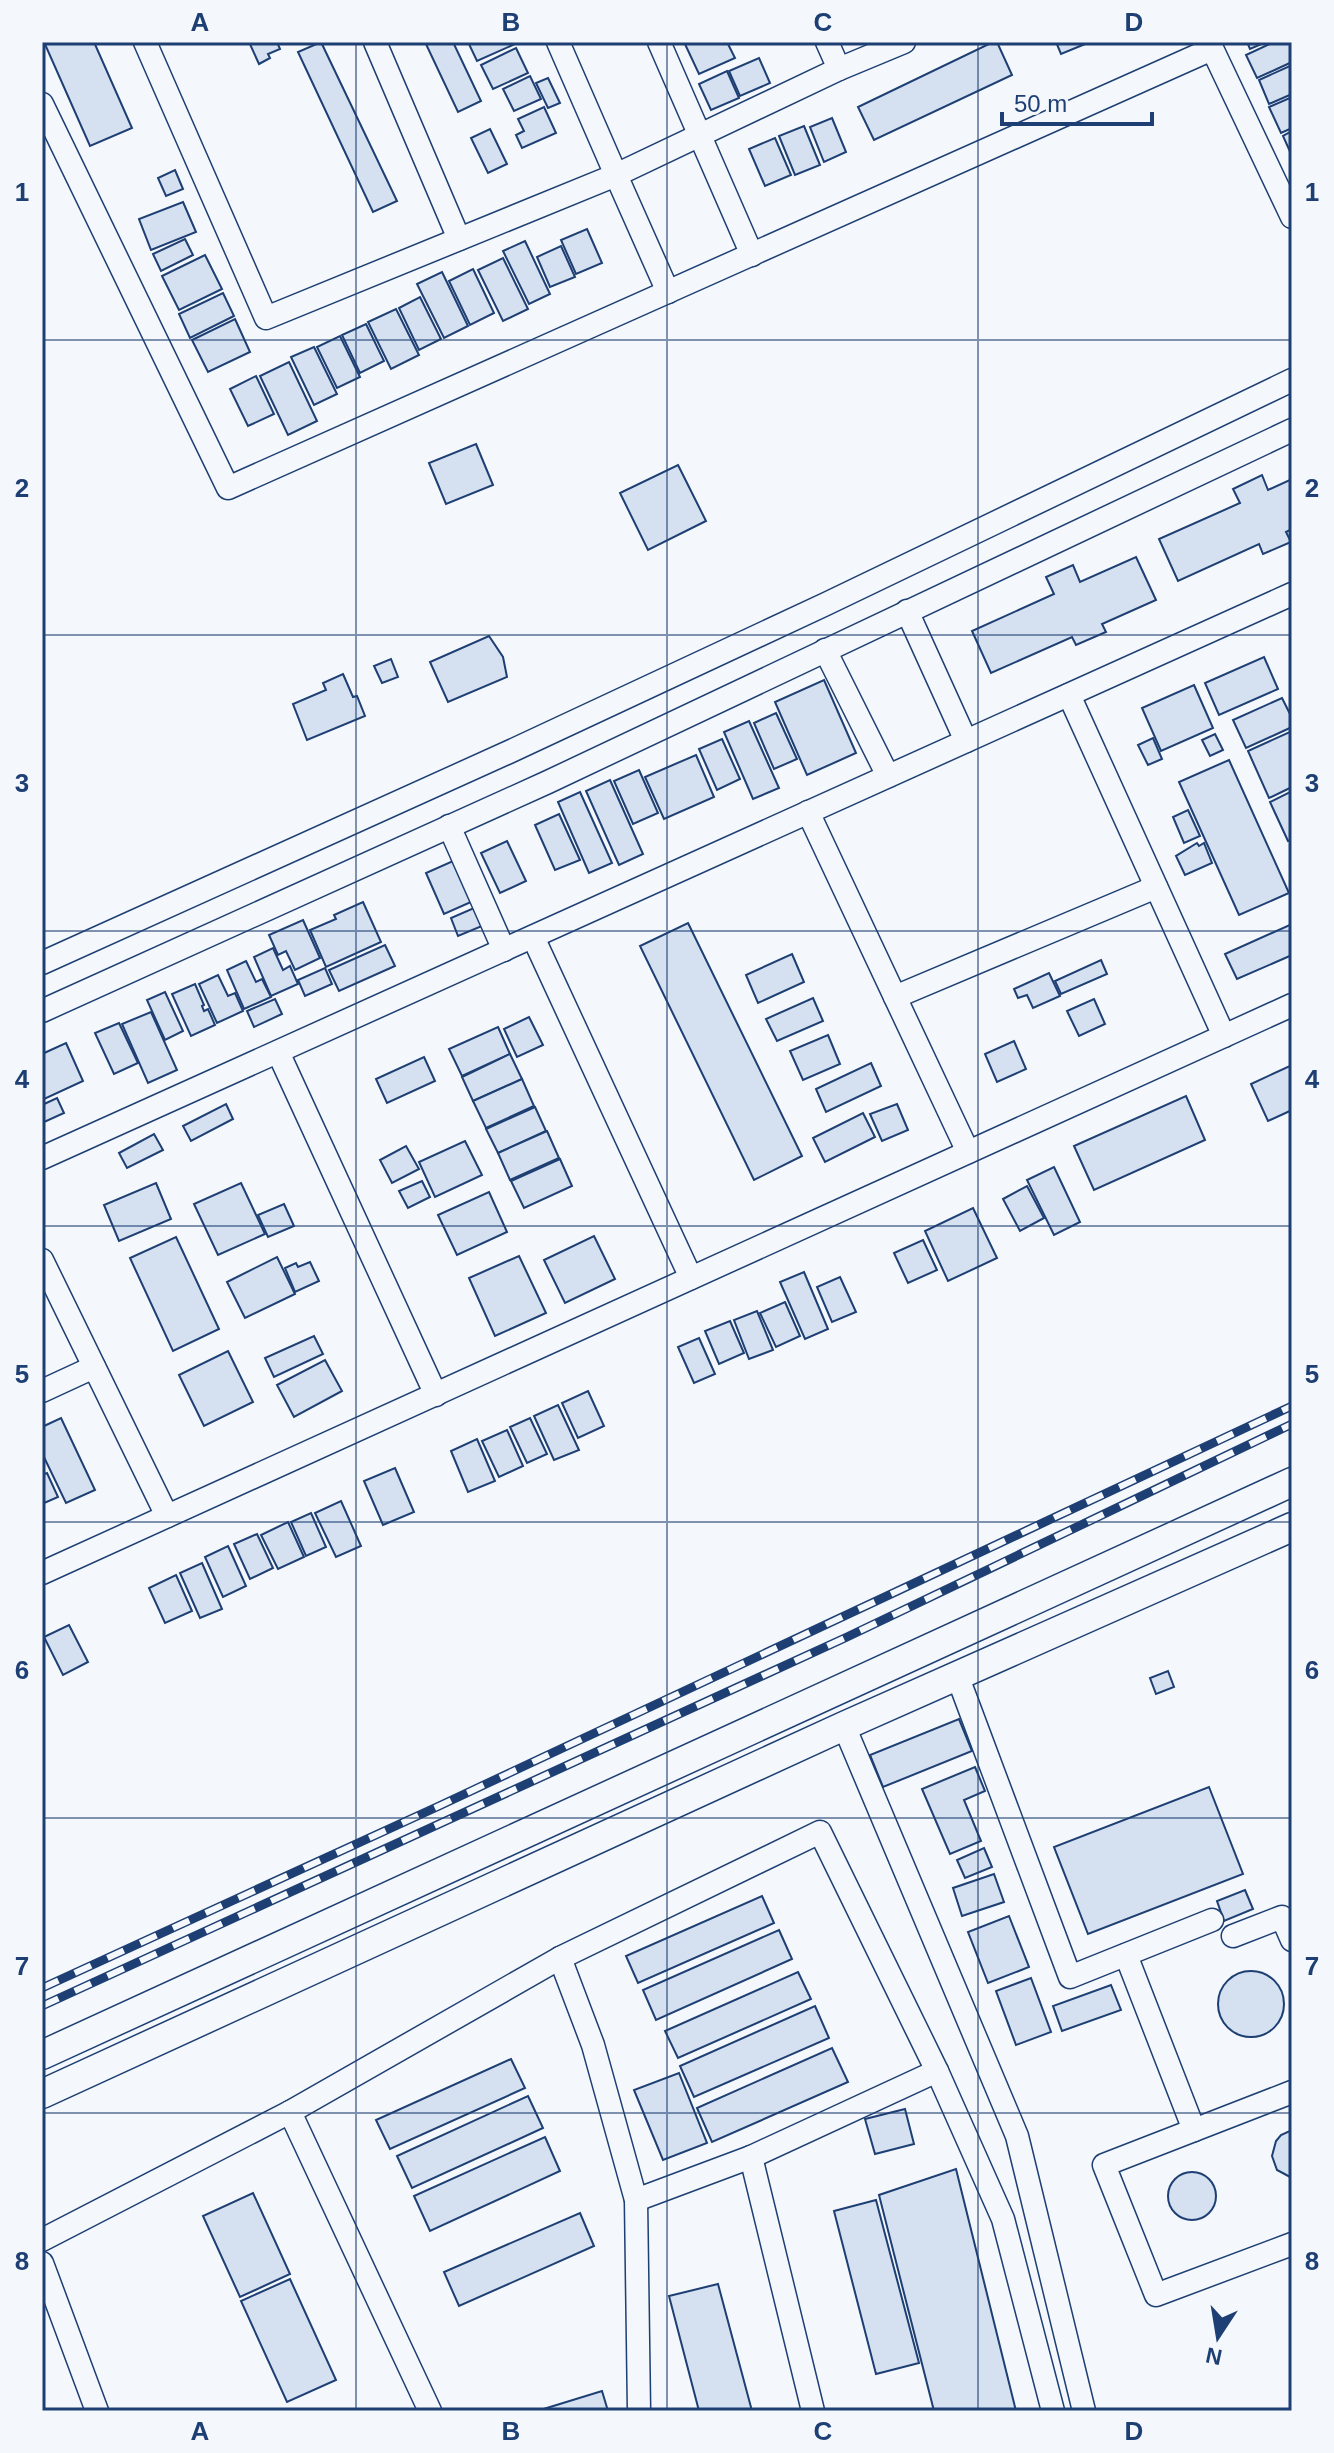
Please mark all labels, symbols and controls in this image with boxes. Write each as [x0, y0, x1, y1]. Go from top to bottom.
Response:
text: A [191, 7, 210, 37]
text: B [502, 7, 520, 37]
text: C [814, 7, 833, 37]
text: D [1125, 7, 1143, 37]
scale bar [1002, 76, 1152, 126]
text: 50 m [1014, 90, 1067, 117]
text: 1 [15, 177, 29, 207]
text: 1 [1305, 177, 1319, 207]
text: 2 [15, 473, 29, 503]
text: 2 [1305, 473, 1319, 503]
text: 3 [15, 768, 29, 798]
text: 3 [1305, 768, 1319, 798]
text: 4 [15, 1064, 30, 1094]
text: 4 [1305, 1064, 1320, 1094]
text: 5 [15, 1359, 29, 1389]
text: 5 [1305, 1359, 1319, 1389]
text: 6 [15, 1655, 29, 1685]
text: 6 [1305, 1655, 1319, 1685]
text: 7 [15, 1951, 29, 1981]
text: 7 [1305, 1951, 1319, 1981]
text: 8 [15, 2246, 29, 2276]
text: 8 [1305, 2246, 1319, 2276]
north arrow [1178, 2297, 1258, 2377]
text: N [1204, 2342, 1224, 2370]
text: A [191, 2416, 210, 2446]
text: B [502, 2416, 520, 2446]
text: C [814, 2416, 833, 2446]
text: D [1125, 2416, 1143, 2446]

